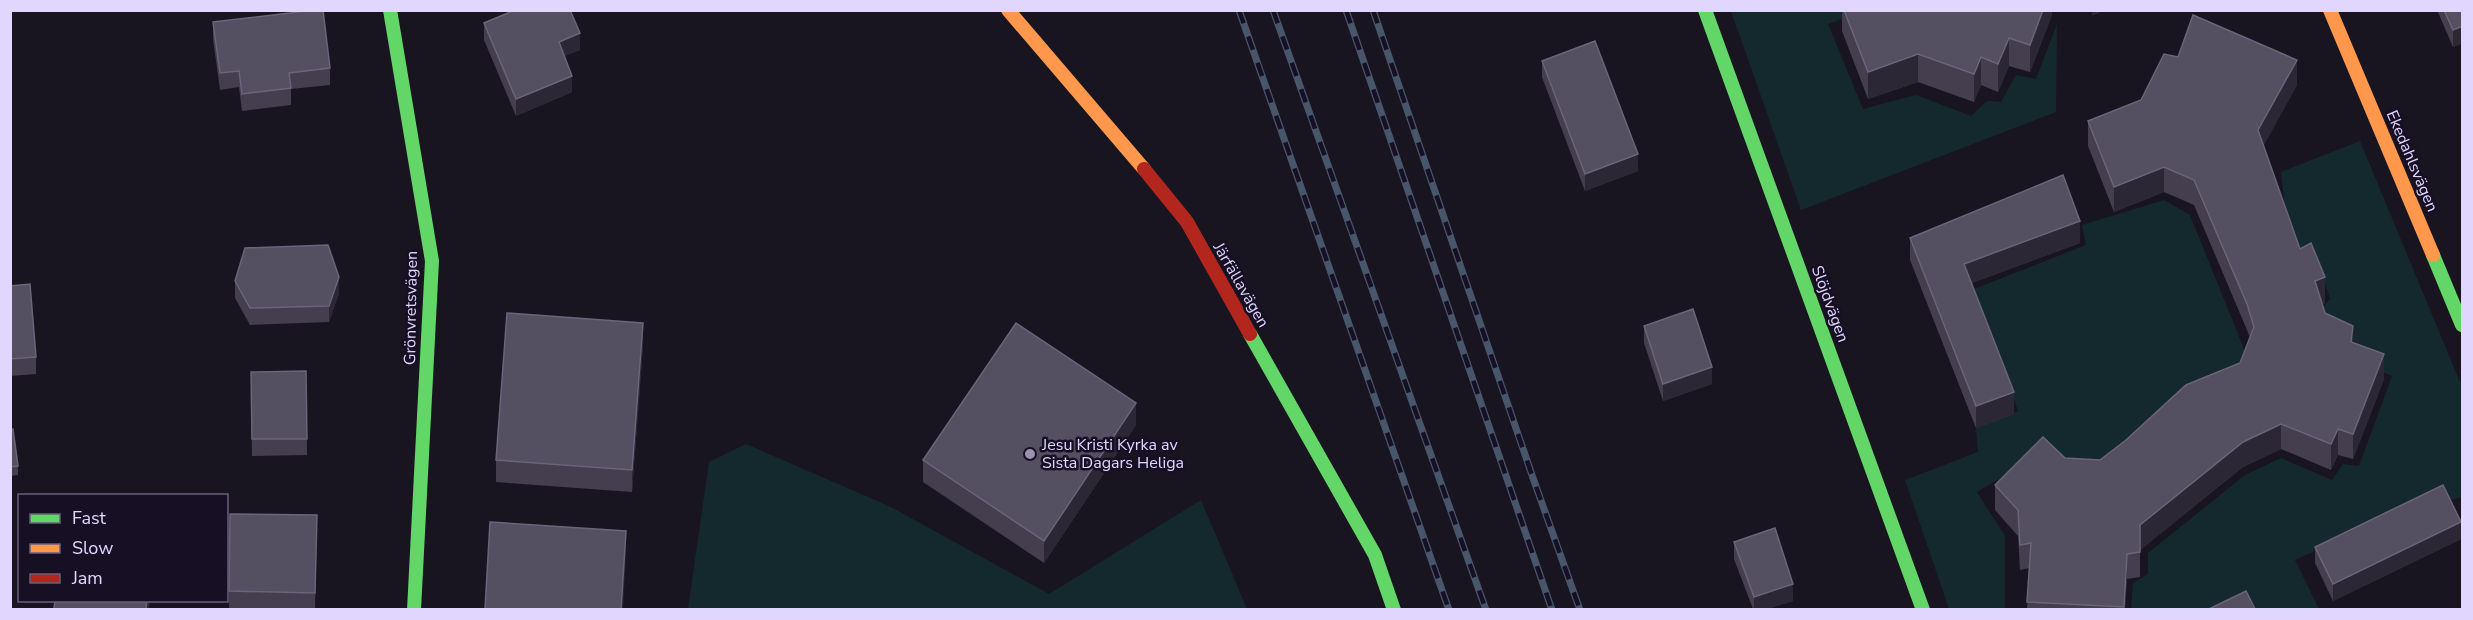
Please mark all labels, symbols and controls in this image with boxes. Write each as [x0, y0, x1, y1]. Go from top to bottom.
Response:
street label: Ekedahlsvägen [2381, 107, 2443, 215]
street label: Järfällavägen [1207, 238, 1274, 332]
street label: Grönvretsvägen [399, 251, 423, 365]
street label: Slöjdvägen [1806, 263, 1854, 345]
place label: Jesu Kristi Kyrka av Sista Dagars Heliga [1041, 434, 1184, 474]
marker: Jesu Kristi Kyrka av Sista Dagars Heliga [1023, 447, 1037, 461]
legend [18, 494, 228, 602]
text: Fast [72, 506, 107, 530]
text: Slow [72, 536, 113, 560]
text: Jam [71, 566, 103, 590]

